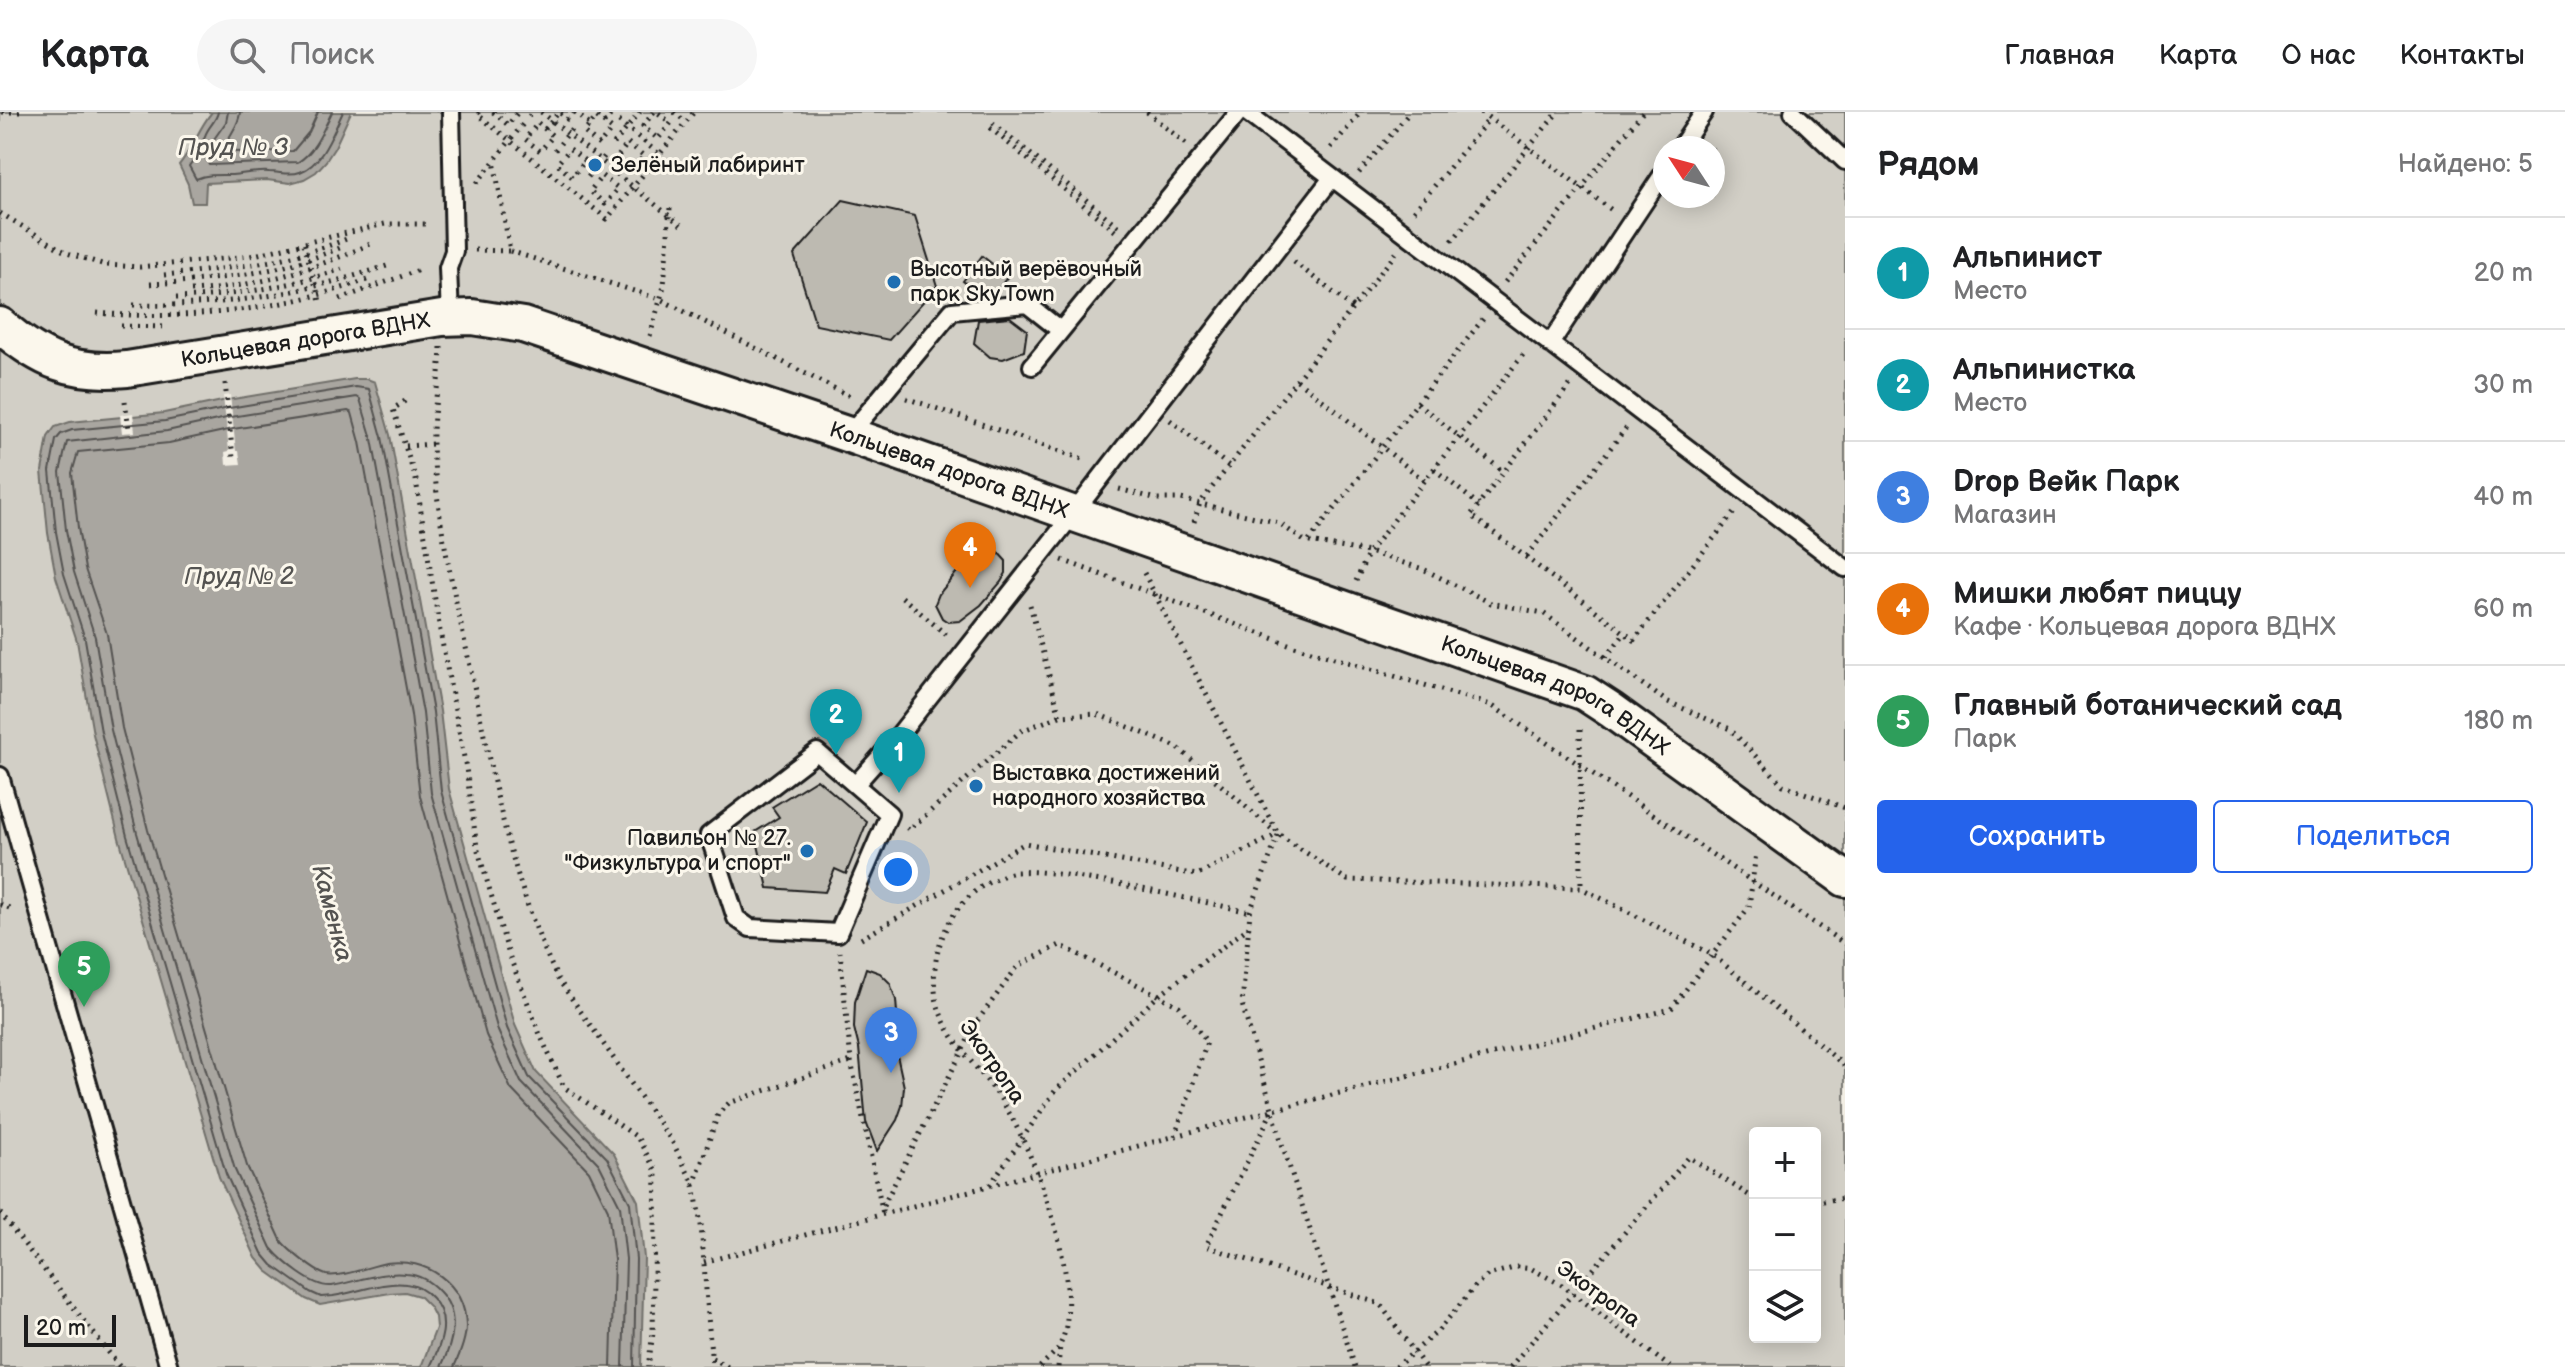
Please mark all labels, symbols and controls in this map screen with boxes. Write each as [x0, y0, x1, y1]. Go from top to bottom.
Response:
search box [197, 19, 757, 91]
text: Карта [40, 33, 149, 78]
icon: search [225, 33, 269, 77]
text: Поиск [289, 37, 375, 73]
text: Главная [2004, 39, 2115, 72]
text: Карта [2159, 39, 2238, 72]
text: О нас [2282, 39, 2355, 72]
text: Контакты [2399, 39, 2525, 72]
water label: Пруд № 3 [178, 133, 289, 162]
north arrow [1653, 136, 1725, 208]
text: Рядом [1877, 144, 1979, 185]
text: Найдено: 5 [2398, 149, 2533, 180]
place label: Зелёный лабиринт [611, 152, 805, 179]
marker: Зелёный лабиринт [586, 156, 604, 174]
text: Альпинист [1953, 240, 2102, 276]
place label: Высотный верёвочный парк Sky Town [910, 256, 1142, 308]
text: 1 [1898, 258, 1908, 289]
text: 20 m [2474, 258, 2533, 289]
marker: Высотный верёвочный парк Sky Town [885, 273, 903, 291]
text: Место [1953, 276, 2027, 307]
street label: Кольцевая дорога ВДНХ [179, 307, 433, 374]
text: Альпинистка [1953, 352, 2135, 388]
text: 2 [1895, 370, 1911, 401]
text: 30 m [2473, 370, 2533, 401]
text: Место [1953, 388, 2027, 419]
street label: Кольцевая дорога ВДНХ [826, 416, 1073, 525]
text: Drop Вейк Парк [1953, 464, 2179, 500]
text: 3 [1895, 482, 1911, 513]
text: 40 m [2473, 482, 2533, 513]
text: Магазин [1953, 500, 2057, 531]
pin: 4 [944, 522, 996, 588]
water label: Пруд № 2 [184, 562, 294, 591]
text: Мишки любят пиццу [1953, 576, 2242, 612]
text: 4 [1895, 594, 1911, 625]
text: 60 m [2473, 594, 2533, 625]
text: Кафе · Кольцевая дорога ВДНХ [1953, 612, 2336, 643]
street label: Кольцевая дорога ВДНХ [1437, 630, 1675, 762]
text: Главный ботанический сад [1953, 688, 2342, 724]
pin: 2 [810, 689, 862, 755]
text: 5 [1895, 706, 1911, 737]
text: 180 m [2464, 706, 2533, 737]
text: Парк [1953, 724, 2016, 755]
pin: 1 [873, 727, 925, 793]
place label: Выставка достижений народного хозяйства [992, 760, 1220, 812]
marker: Выставка достижений народного хозяйства [967, 777, 985, 795]
button: Сохранить [1877, 800, 2197, 873]
button: Поделиться [2213, 800, 2533, 873]
place label: Павильон № 27. "Физкультура и спорт" [564, 825, 791, 877]
marker: Павильон № 27. "Физкультура и спорт" [798, 842, 816, 860]
your location [878, 852, 918, 892]
water label: Каменка [305, 861, 359, 965]
pin: 5 [58, 941, 110, 1007]
pin: 3 [865, 1007, 917, 1073]
street label: Экотропа [953, 1014, 1031, 1110]
map controls [1749, 1127, 1821, 1343]
button: + [1749, 1127, 1821, 1199]
button: − [1749, 1199, 1821, 1271]
street label: Экотропа [1551, 1255, 1645, 1333]
button: layers [1749, 1271, 1821, 1343]
scale bar [24, 1311, 116, 1347]
text: 20 m [36, 1315, 86, 1342]

